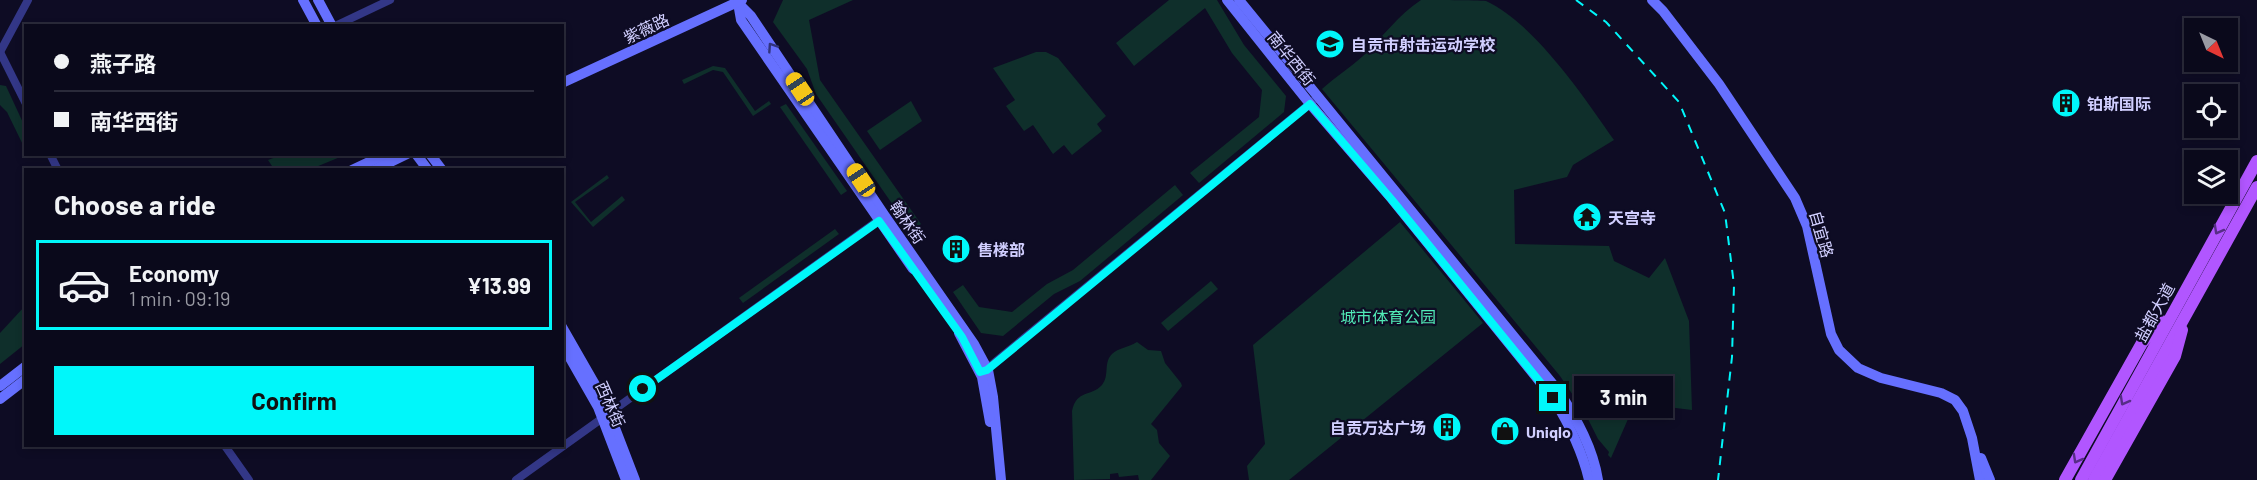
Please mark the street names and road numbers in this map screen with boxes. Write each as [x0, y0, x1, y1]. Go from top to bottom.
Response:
street label: 紫薇路 [620, 9, 672, 47]
street label: 南华西街 [1264, 27, 1320, 89]
street label: 翰林街 [886, 197, 930, 247]
street label: 自宜路 [1806, 208, 1838, 260]
street label: 盐都大道 [2130, 279, 2178, 345]
street label: 西林街 [593, 378, 629, 430]

